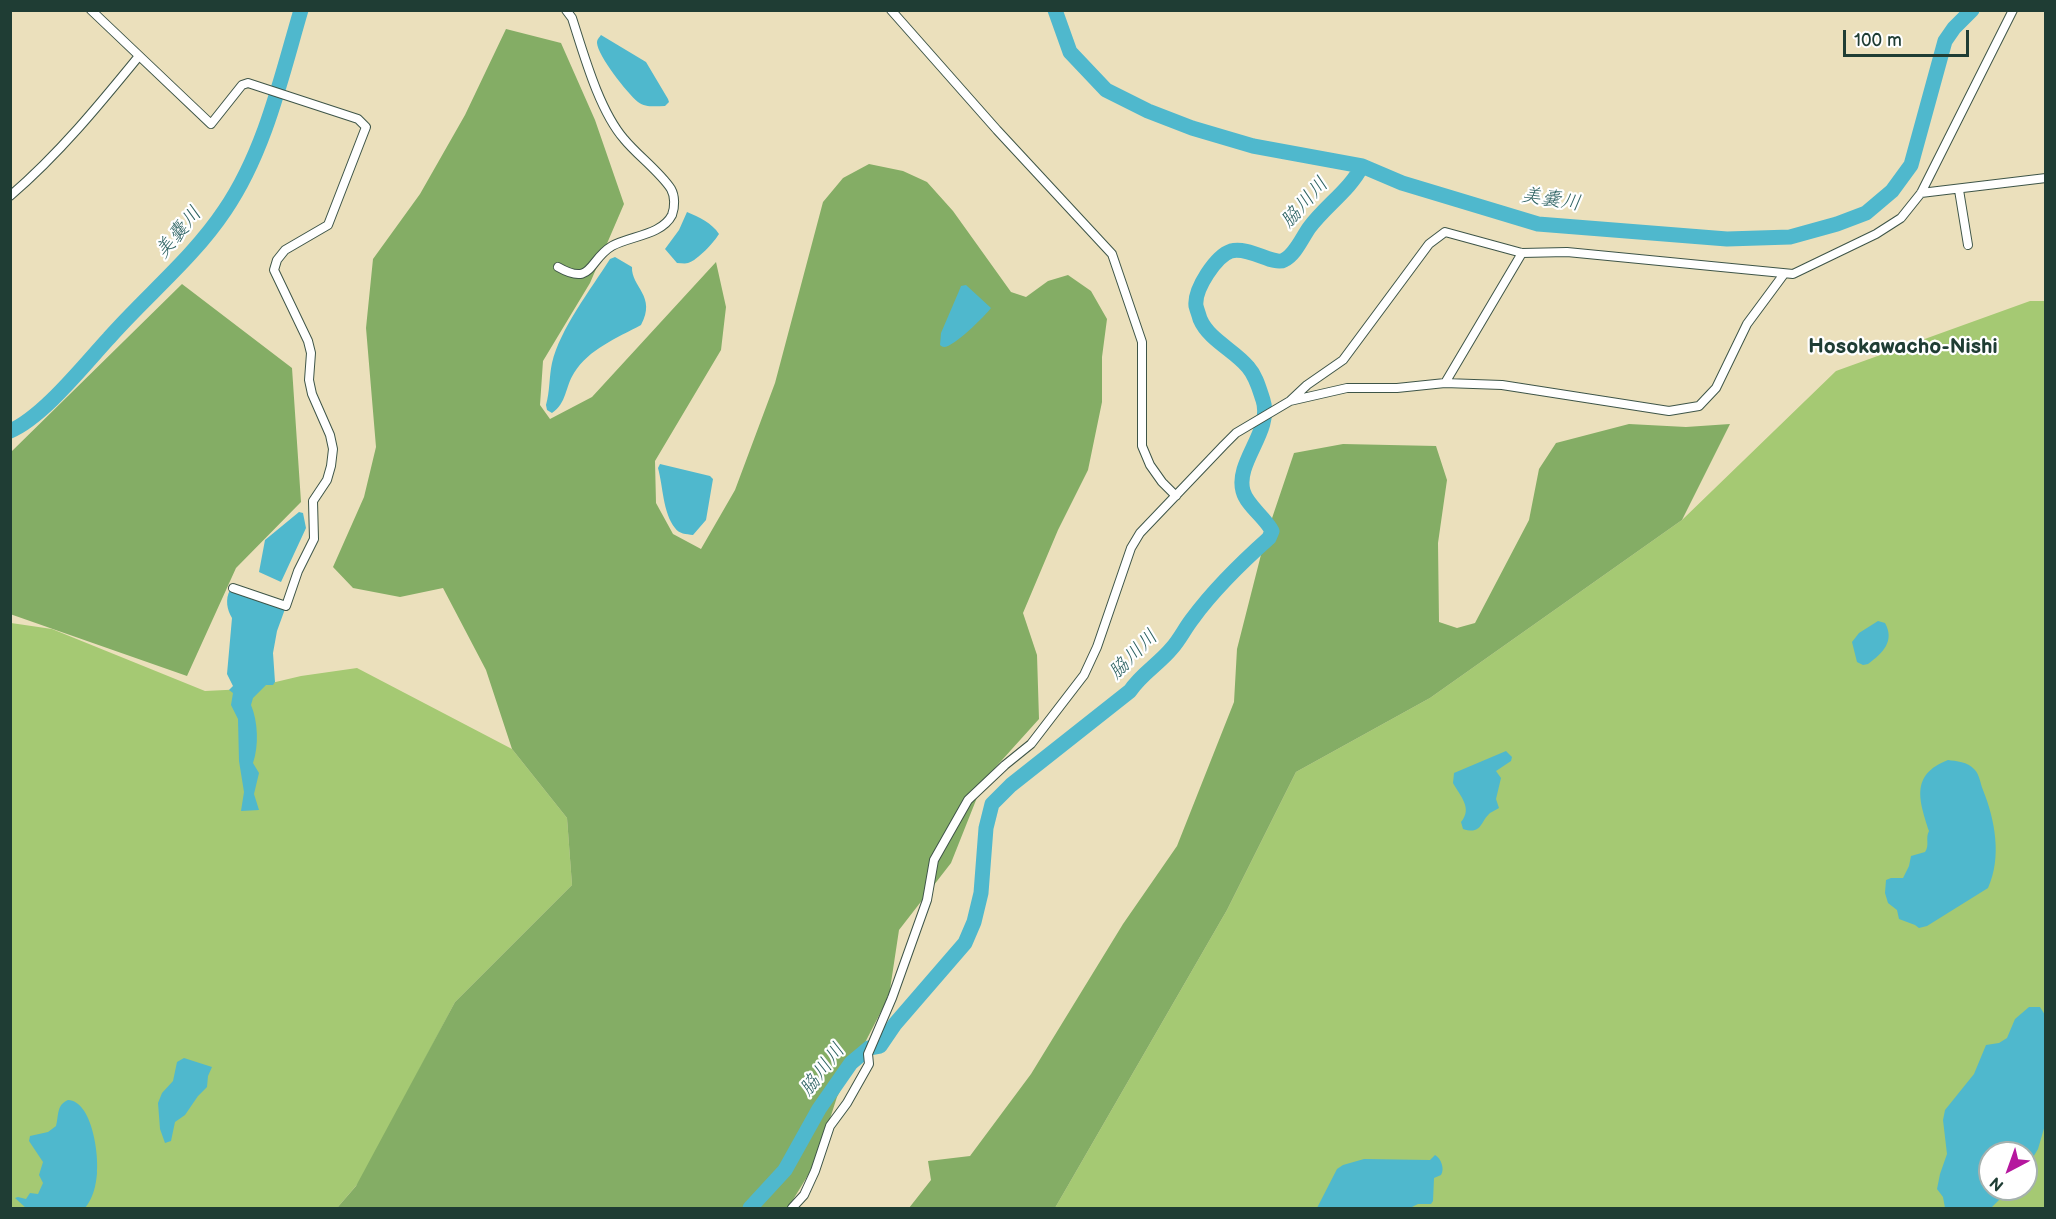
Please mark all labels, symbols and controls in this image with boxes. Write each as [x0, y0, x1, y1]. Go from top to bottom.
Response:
scale bar [1846, 18, 1972, 56]
text: 100 m [1854, 30, 1902, 51]
water label: 脇川川 [1276, 173, 1334, 233]
water label: 美嚢川 [1519, 183, 1583, 217]
water label: 美嚢川 [151, 202, 207, 264]
district label: Hosokawacho-Nishi [1808, 335, 1998, 361]
water label: 脇川川 [1104, 625, 1164, 685]
water label: 脇川川 [795, 1039, 851, 1101]
north arrow [1978, 1141, 2038, 1201]
text: N [1986, 1172, 2008, 1195]

